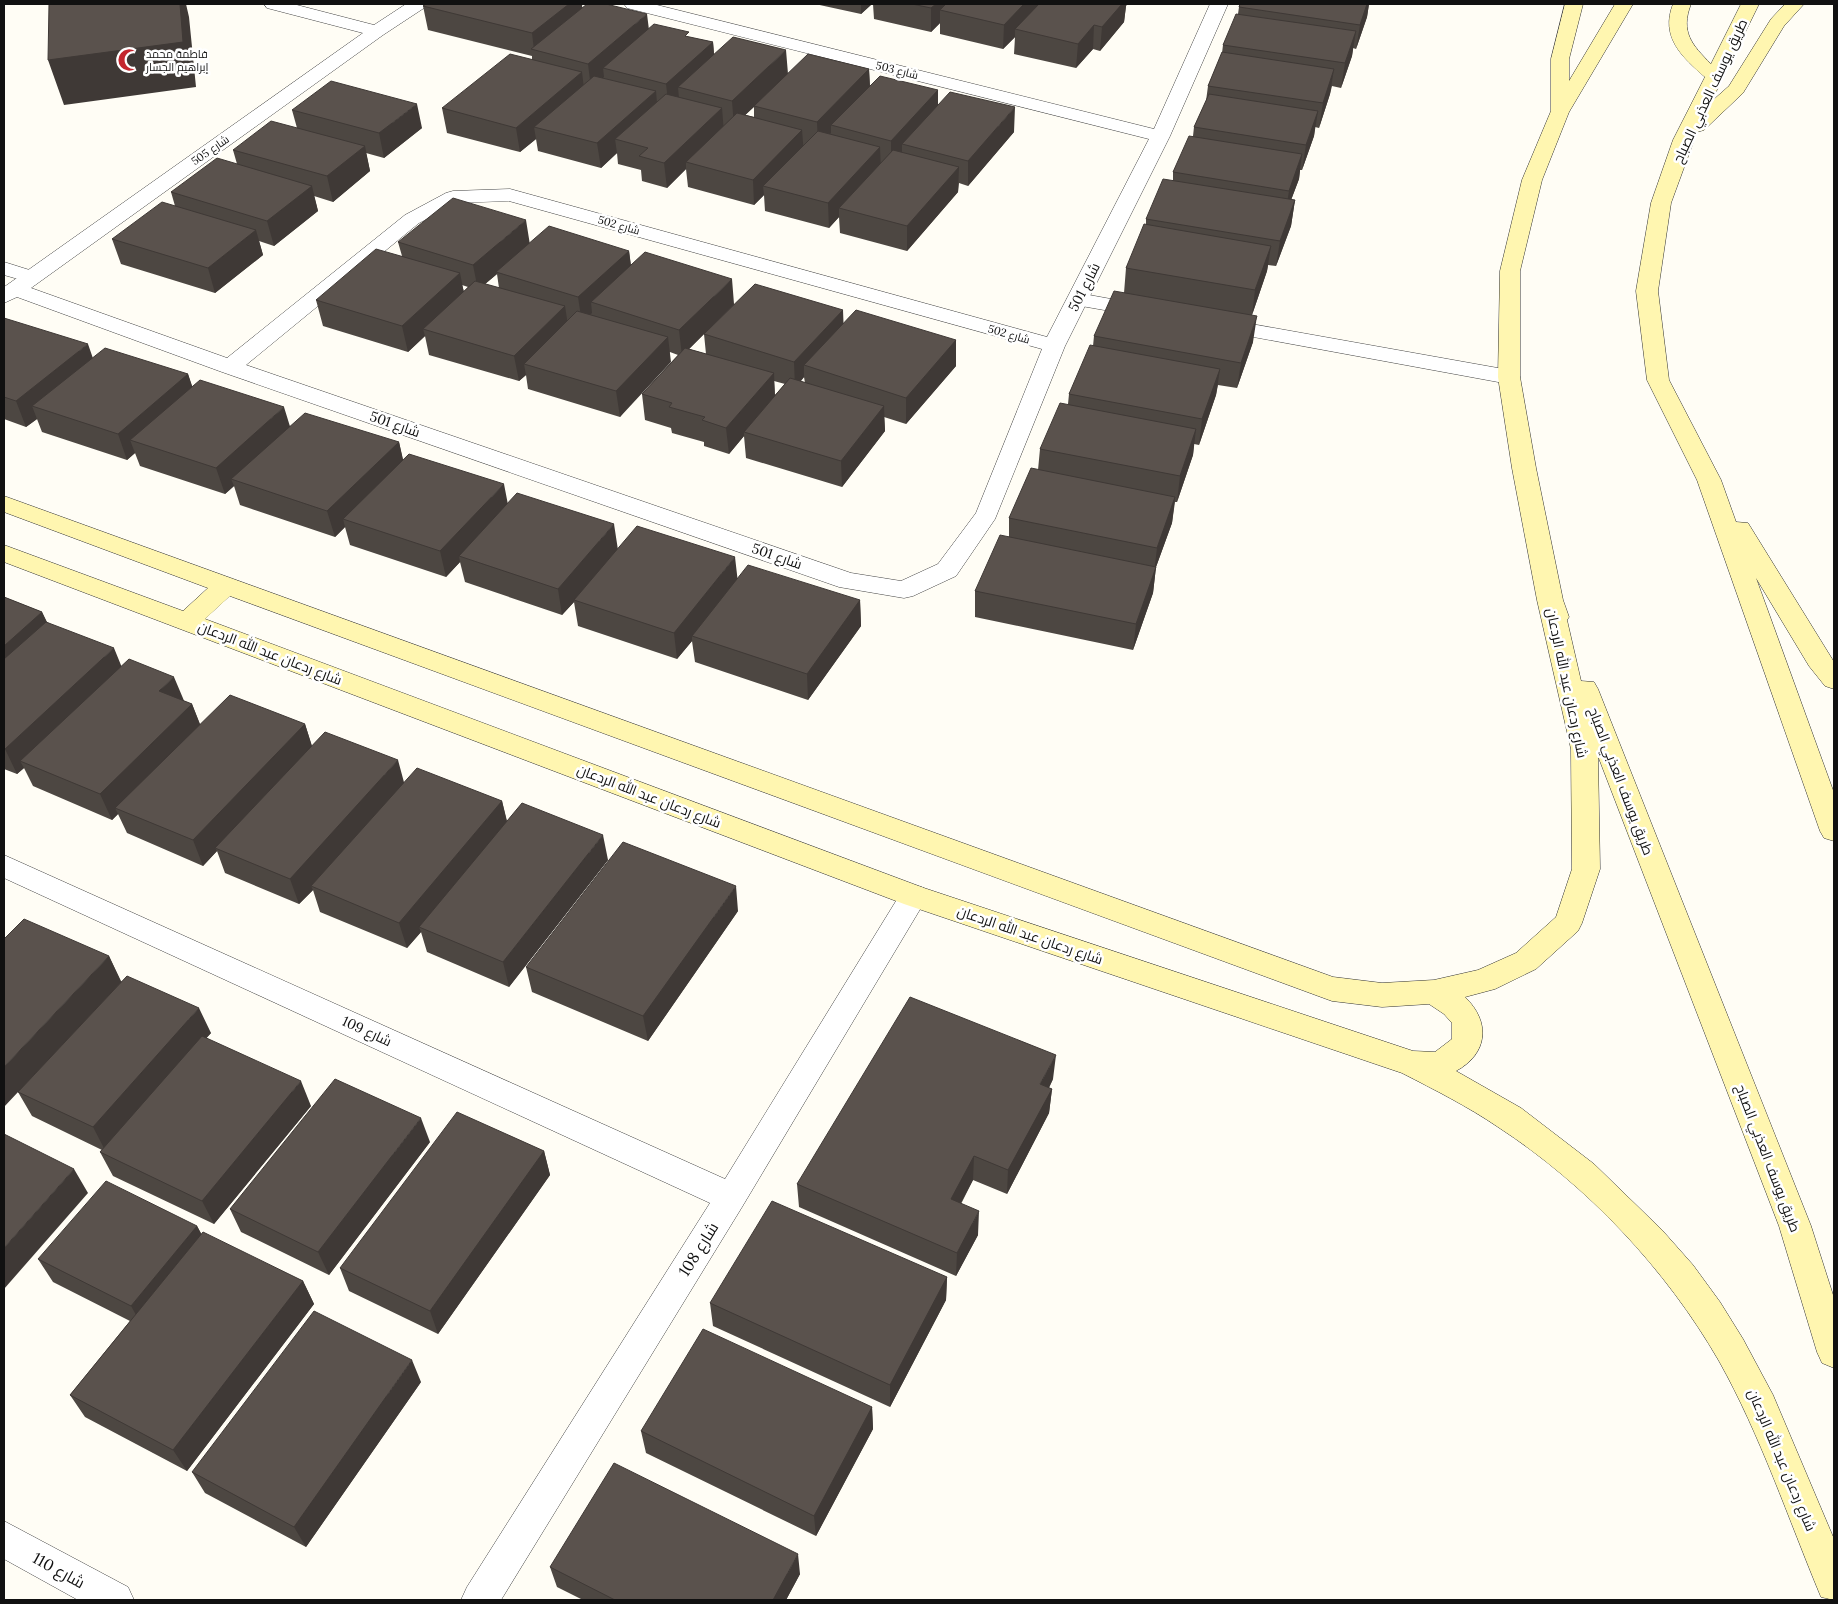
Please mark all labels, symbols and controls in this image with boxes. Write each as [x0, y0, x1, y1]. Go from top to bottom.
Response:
street label: طريق يوسف العذبي الصباح [1669, 16, 1754, 167]
mosque icon: فاطمة محمد إبراهيم الجسار [116, 47, 142, 73]
place label: فاطمة محمد إبراهيم الجسار [145, 47, 209, 75]
street label: شارع 503 [874, 58, 920, 83]
street label: شارع 505 [188, 132, 232, 169]
street label: شارع 502 [596, 212, 642, 239]
street label: شارع 501 [1064, 260, 1104, 314]
street label: شارع 502 [986, 321, 1032, 348]
street label: شارع 501 [367, 407, 423, 441]
street label: شارع 501 [749, 539, 805, 573]
street label: شارع ردعان عبد الله الردعان [1542, 606, 1592, 760]
street label: شارع ردعان عبد الله الردعان [195, 617, 345, 689]
street label: طريق يوسف العذبي الصباح [1582, 704, 1658, 859]
street label: شارع ردعان عبد الله الردعان [574, 760, 724, 832]
street label: شارع ردعان عبد الله الردعان [955, 902, 1105, 968]
street label: شارع 109 [339, 1012, 395, 1050]
street label: طريق يوسف العذبي الصباح [1729, 1081, 1805, 1236]
street label: شارع 108 [674, 1218, 724, 1281]
street label: شارع ردعان عبد الله الردعان [1744, 1386, 1820, 1534]
street label: شارع 110 [28, 1547, 89, 1594]

